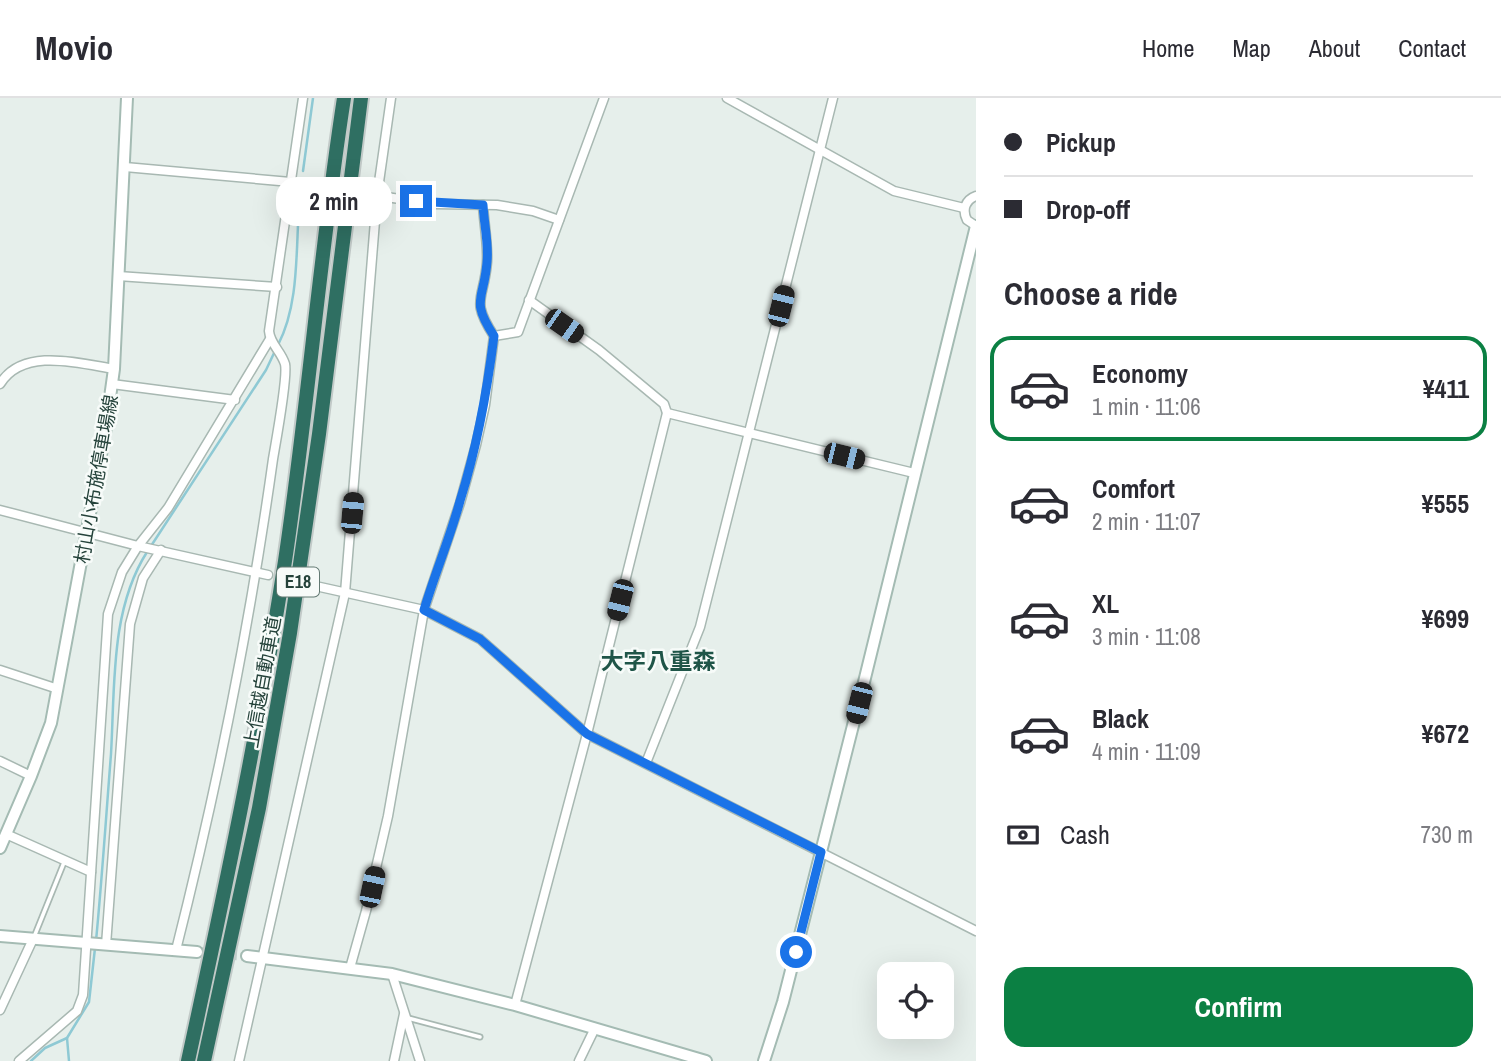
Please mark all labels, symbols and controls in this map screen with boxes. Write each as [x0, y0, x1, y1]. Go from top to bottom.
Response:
text: Movio [35, 26, 113, 70]
text: Home [1142, 32, 1194, 64]
text: Map [1232, 32, 1271, 64]
text: About [1309, 32, 1360, 64]
text: Contact [1398, 32, 1466, 64]
text: Pickup [1046, 125, 1116, 160]
callout: 2 min [276, 176, 392, 226]
route end [400, 185, 432, 217]
text: 2 min [309, 186, 359, 217]
text: Drop-off [1046, 192, 1130, 227]
text: Choose a ride [1004, 272, 1178, 315]
car [766, 283, 797, 329]
car [541, 305, 588, 347]
text: Economy [1092, 356, 1188, 391]
icon: car [1008, 357, 1071, 420]
text: ¥411 [1423, 371, 1469, 406]
text: 1 min · 11:06 [1092, 391, 1201, 422]
street label: 村山小布施停車場線 [68, 393, 124, 565]
car [822, 441, 867, 471]
text: Comfort [1092, 471, 1175, 506]
icon: car [1008, 472, 1071, 535]
text: ¥555 [1422, 486, 1469, 521]
car [340, 491, 365, 535]
text: 2 min · 11:07 [1092, 506, 1201, 537]
road number: E18 [277, 568, 319, 596]
car [605, 577, 636, 623]
text: XL [1092, 586, 1119, 621]
icon: car [1008, 587, 1071, 650]
text: ¥699 [1422, 601, 1469, 636]
street label: 上信越自動車道 [238, 614, 286, 750]
text: 3 min · 11:08 [1092, 621, 1201, 652]
district label: 大字八重森 [601, 645, 716, 676]
car [844, 680, 875, 726]
text: Black [1092, 701, 1149, 736]
icon: car [1008, 702, 1071, 765]
text: ¥672 [1422, 716, 1469, 751]
text: 4 min · 11:09 [1092, 736, 1201, 767]
icon: cash [1004, 816, 1042, 854]
text: Cash [1060, 817, 1110, 852]
text: 730 m [1421, 819, 1473, 850]
car [358, 864, 387, 910]
route start [780, 936, 812, 968]
map controls [877, 962, 954, 1039]
button: locate [877, 962, 954, 1039]
button: Confirm [1004, 967, 1473, 1047]

